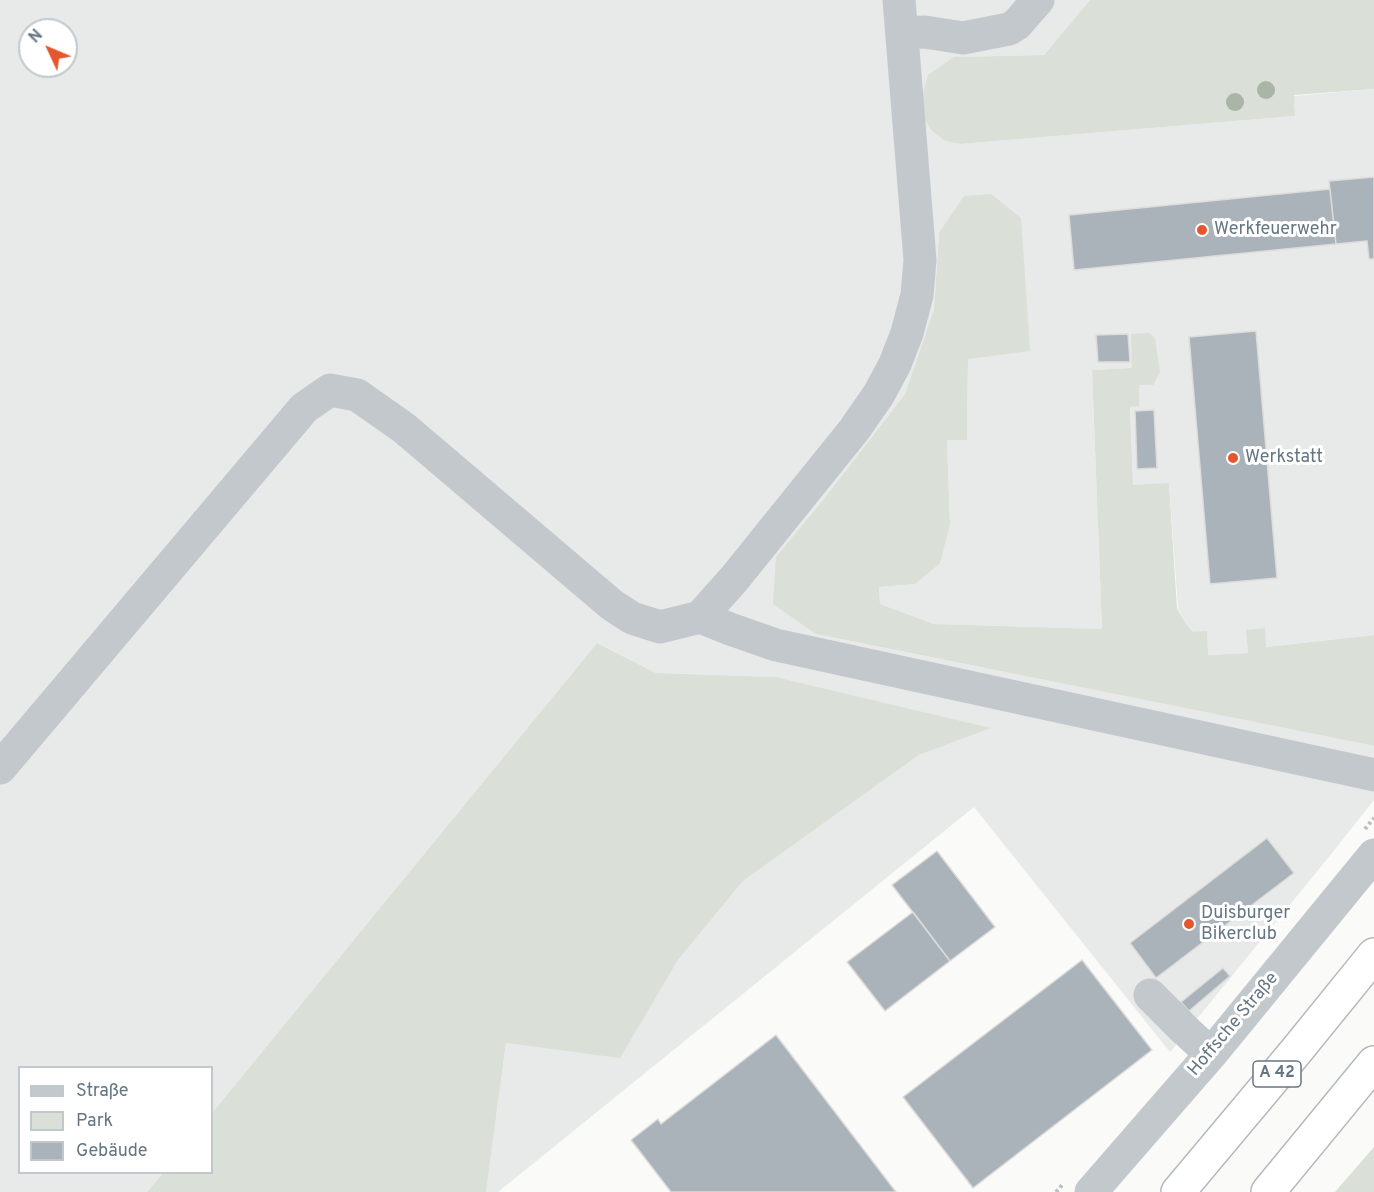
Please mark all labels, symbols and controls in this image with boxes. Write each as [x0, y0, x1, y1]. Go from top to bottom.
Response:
north arrow [18, 18, 78, 78]
text: N [25, 26, 48, 48]
place label: Werkfeuerwehr [1214, 219, 1337, 241]
marker: Werkfeuerwehr [1195, 223, 1209, 237]
place label: Werkstatt [1245, 447, 1323, 469]
marker: Werkstatt [1226, 451, 1240, 465]
place label: Duisburger Bikerclub [1201, 903, 1290, 946]
marker: Duisburger Bikerclub [1182, 917, 1196, 931]
street label: Hoffsche Straße [1184, 969, 1284, 1081]
road number: A 42 [1253, 1061, 1301, 1087]
legend [18, 1066, 213, 1174]
text: Straße [76, 1080, 128, 1103]
text: Park [76, 1110, 113, 1133]
text: Gebäude [76, 1140, 148, 1163]

